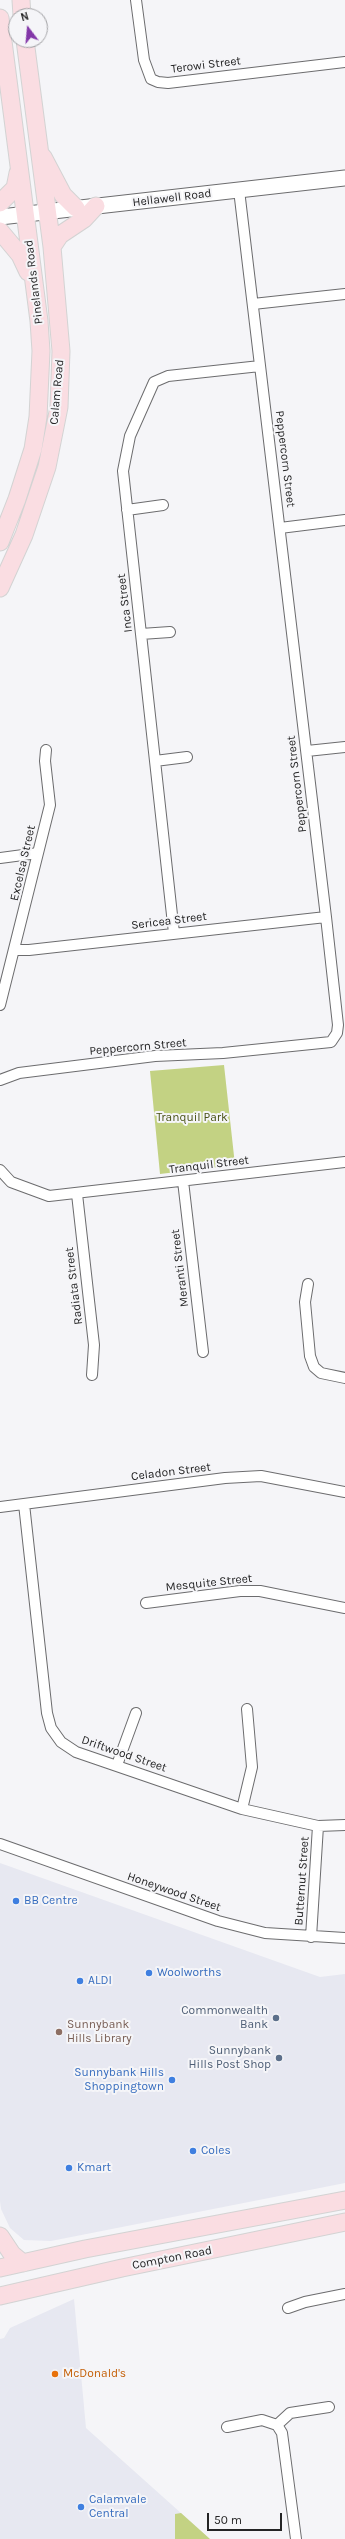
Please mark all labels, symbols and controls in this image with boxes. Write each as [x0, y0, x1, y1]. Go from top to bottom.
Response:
north arrow [8, 8, 48, 48]
text: N [19, 10, 30, 24]
street label: Terowi Street [170, 54, 242, 76]
street label: Hellawell Road [132, 186, 212, 210]
street label: Pinelands Road [22, 239, 46, 325]
street label: Calam Road [47, 359, 67, 425]
street label: Peppercorn Street [272, 410, 298, 508]
street label: Inca Street [114, 573, 136, 633]
street label: Peppercorn Street [284, 735, 310, 833]
street label: Excelsa Street [7, 824, 39, 902]
street label: Sericea Street [130, 909, 208, 933]
street label: Peppercorn Street [89, 1036, 187, 1058]
park label: Tranquil Park [156, 1111, 228, 1125]
street label: Tranquil Street [168, 1153, 250, 1177]
street label: Meranti Street [168, 1228, 192, 1308]
street label: Radiata Street [62, 1246, 86, 1326]
street label: Celadon Street [130, 1460, 212, 1484]
street label: Mesquite Street [165, 1571, 253, 1595]
street label: Driftwood Street [80, 1733, 168, 1775]
street label: Butternut Street [292, 1836, 312, 1926]
street label: Honeywood Street [125, 1869, 223, 1915]
place label: BB Centre [24, 1894, 78, 1908]
marker: BB Centre [11, 1896, 21, 1906]
place label: Woolworths [157, 1966, 221, 1980]
marker: Woolworths [144, 1968, 154, 1978]
place label: ALDI [88, 1974, 112, 1988]
marker: ALDI [75, 1976, 85, 1986]
place label: Commonwealth Bank [181, 2004, 268, 2032]
marker: Commonwealth Bank [271, 2013, 281, 2023]
place label: Sunnybank Hills Library [67, 2018, 132, 2046]
marker: Sunnybank Hills Library [54, 2027, 64, 2037]
place label: Sunnybank Hills Post Shop [189, 2044, 271, 2072]
marker: Sunnybank Hills Post Shop [274, 2053, 284, 2063]
place label: Sunnybank Hills Shoppingtown [74, 2066, 164, 2094]
marker: Sunnybank Hills Shoppingtown [167, 2075, 177, 2085]
place label: Coles [201, 2144, 231, 2158]
marker: Coles [188, 2146, 198, 2156]
place label: Kmart [77, 2161, 111, 2175]
marker: Kmart [64, 2163, 74, 2173]
street label: Compton Road [131, 2243, 213, 2273]
place label: McDonald's [63, 2367, 126, 2381]
marker: McDonald's [50, 2369, 60, 2379]
place label: Calamvale Central [89, 2493, 146, 2521]
marker: Calamvale Central [76, 2502, 86, 2512]
scale bar [209, 2505, 284, 2531]
text: 50 m [214, 2513, 242, 2527]

